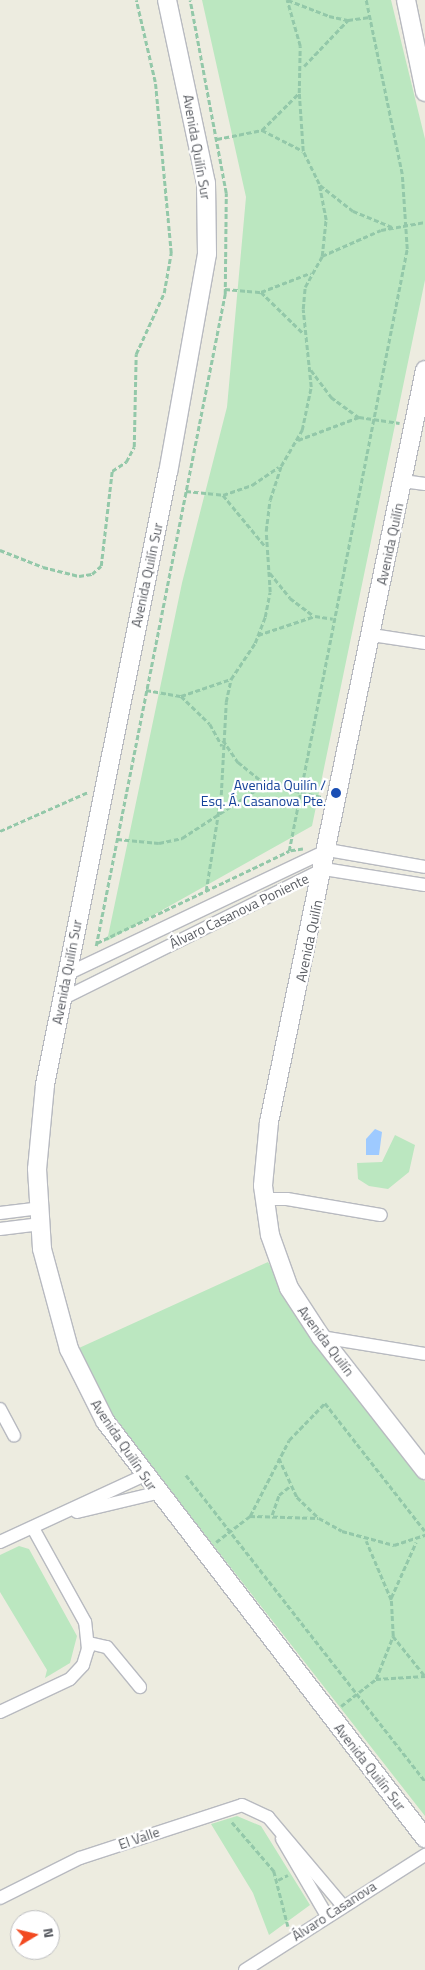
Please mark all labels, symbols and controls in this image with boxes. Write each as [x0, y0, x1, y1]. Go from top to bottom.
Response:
street label: Avenida Quilín Sur [179, 93, 215, 201]
street label: Avenida Quilín [373, 501, 407, 587]
street label: Avenida Quilín Sur [128, 521, 166, 629]
place label: Avenida Quilín / Esq. Á. Casanova Pte. [201, 777, 326, 810]
marker: Avenida Quilín / Esq. Á. Casanova Pte. [330, 787, 342, 799]
street label: Álvaro Casanova Poniente [167, 870, 311, 952]
street label: Avenida Quilín [292, 898, 326, 984]
street label: Avenida Quilín Sur [49, 918, 85, 1026]
street label: Avenida Quilín [294, 1303, 358, 1379]
street label: Avenida Quilín Sur [87, 1396, 161, 1494]
street label: Avenida Quilín Sur [331, 1720, 409, 1814]
street label: El Valle [116, 1823, 162, 1853]
street label: Álvaro Casanova [289, 1878, 379, 1944]
north arrow [10, 1910, 60, 1960]
text: N [38, 1926, 60, 1939]

